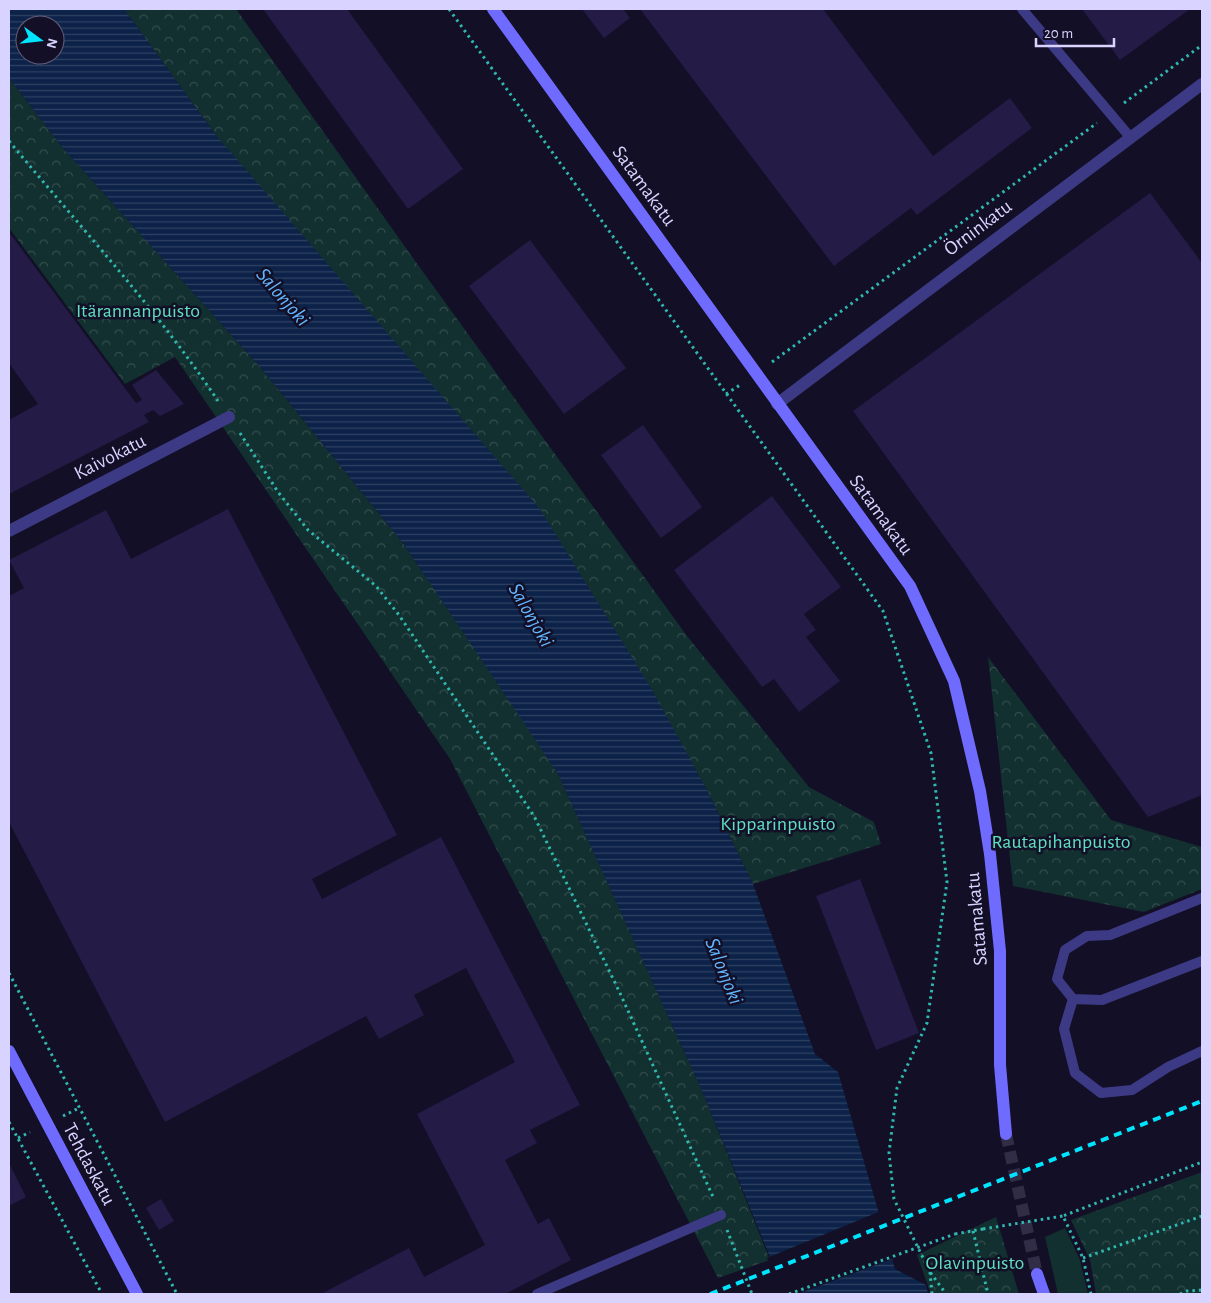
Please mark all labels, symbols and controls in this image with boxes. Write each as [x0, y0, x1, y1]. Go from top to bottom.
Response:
north arrow [15, 15, 65, 65]
scale bar [1036, 15, 1114, 47]
text: 20 m [1044, 26, 1073, 41]
text: N [44, 37, 60, 50]
street label: Satamakatu [608, 142, 680, 230]
street label: Örninkatu [940, 196, 1016, 260]
water label: Salonjoki [252, 264, 314, 330]
park label: Itärannanpuisto [76, 301, 200, 321]
street label: Kaivokatu [71, 431, 149, 483]
street label: Satamakatu [845, 471, 917, 559]
water label: Salonjoki [504, 580, 558, 651]
park label: Kipparinpuisto [720, 814, 836, 834]
park label: Rautapihanpuisto [991, 832, 1131, 852]
street label: Satamakatu [963, 872, 991, 966]
water label: Salonjoki [701, 935, 747, 1008]
street label: Tehdaskatu [59, 1120, 119, 1208]
park label: Olavinpuisto [926, 1253, 1024, 1273]

